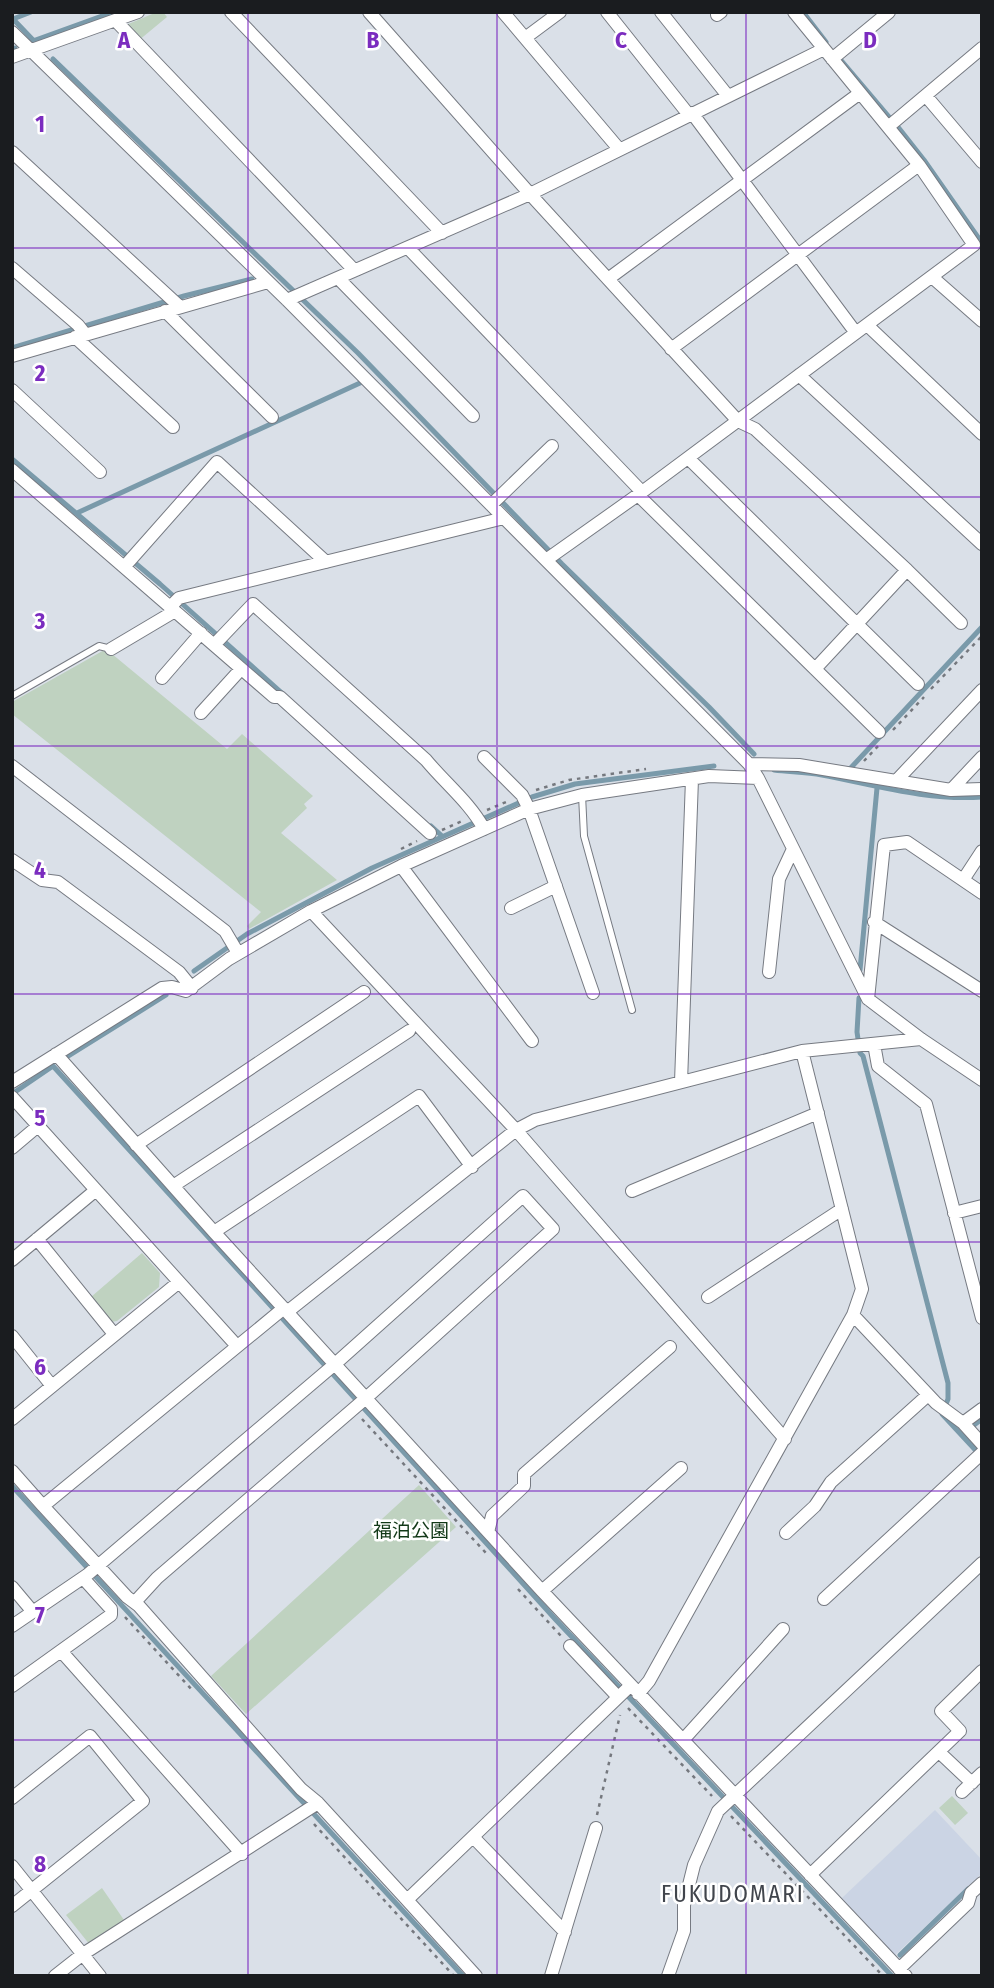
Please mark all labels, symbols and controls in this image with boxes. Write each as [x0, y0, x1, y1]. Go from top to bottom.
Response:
text: A [117, 26, 131, 54]
text: B [367, 26, 380, 54]
text: C [615, 26, 627, 54]
text: D [863, 26, 877, 54]
text: 1 [35, 110, 45, 138]
text: 2 [34, 359, 46, 387]
text: 3 [34, 607, 46, 635]
text: 4 [34, 856, 46, 884]
text: 5 [34, 1104, 46, 1132]
text: 6 [34, 1353, 46, 1381]
park label: 福泊公園 [373, 1519, 449, 1542]
text: 7 [35, 1601, 45, 1629]
text: 8 [34, 1850, 46, 1878]
district label: FUKUDOMARI [661, 1880, 805, 1908]

